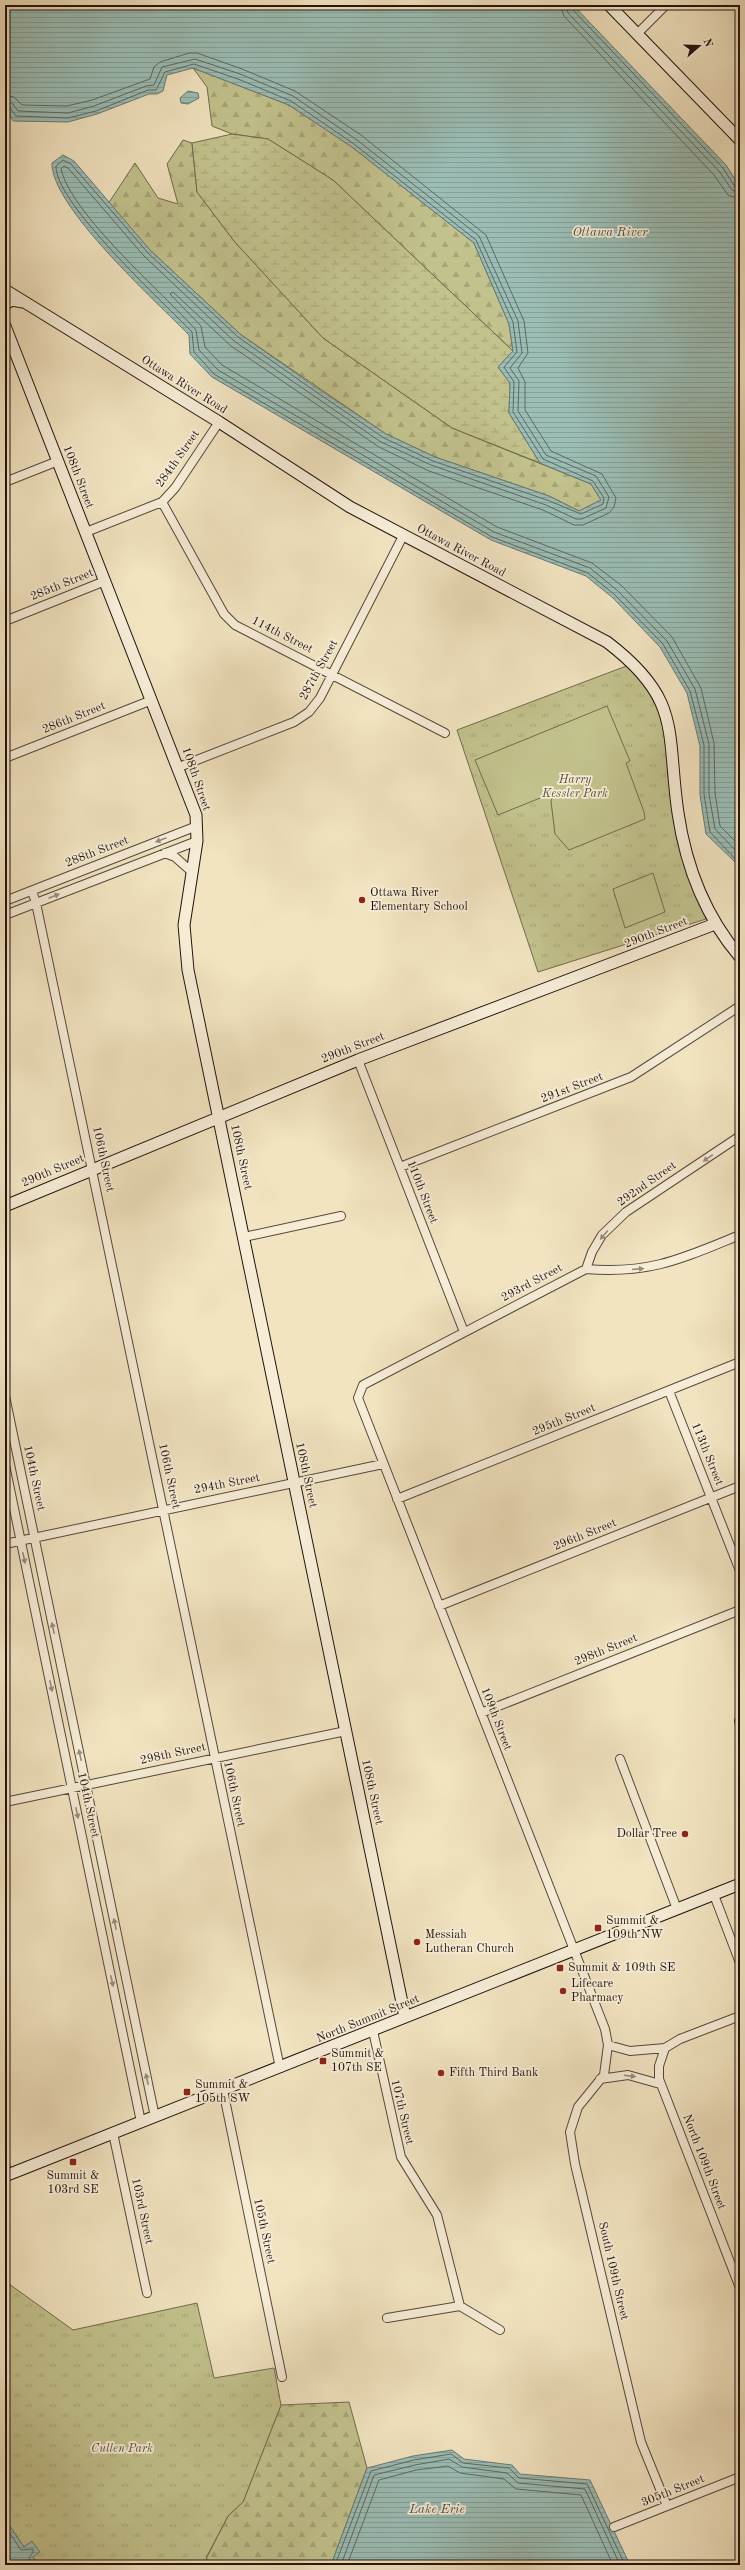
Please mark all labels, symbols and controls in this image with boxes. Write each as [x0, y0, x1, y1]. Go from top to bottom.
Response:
north arrow [679, 26, 719, 66]
text: N [700, 37, 714, 49]
water label: Ottawa River [572, 226, 648, 239]
street label: Ottawa River Road [139, 354, 229, 416]
street label: 284th Street [154, 428, 202, 490]
street label: 108th Street [60, 444, 96, 510]
street label: Ottawa River Road [415, 523, 507, 579]
street label: 285th Street [28, 566, 95, 603]
street label: 114th Street [250, 614, 314, 656]
street label: 287th Street [298, 638, 340, 702]
street label: 286th Street [41, 700, 107, 736]
street label: 108th Street [179, 745, 213, 813]
park label: Harry Kessler Park [541, 774, 608, 800]
street label: 288th Street [64, 834, 130, 870]
one-way arrow [154, 838, 166, 844]
place label: Ottawa River Elementary School [370, 887, 468, 913]
one-way arrow [49, 893, 60, 899]
marker: Ottawa River Elementary School [357, 895, 367, 905]
street label: 290th Street [623, 915, 689, 951]
street label: 290th Street [320, 1030, 386, 1066]
street label: 291st Street [539, 1071, 605, 1105]
street label: 108th Street [228, 1123, 254, 1191]
street label: 106th Street [90, 1125, 116, 1193]
street label: 290th Street [20, 1152, 86, 1190]
one-way arrow [702, 1154, 713, 1162]
street label: 110th Street [404, 1159, 440, 1225]
street label: 292nd Street [615, 1159, 679, 1209]
one-way arrow [599, 1230, 608, 1240]
street label: 293rd Street [500, 1262, 564, 1304]
one-way arrow [632, 1266, 644, 1273]
street label: 295th Street [530, 1401, 597, 1438]
street label: 113th Street [689, 1421, 725, 1487]
street label: 108th Street [293, 1441, 319, 1509]
street label: 106th Street [156, 1442, 182, 1510]
street label: 104th Street [21, 1444, 47, 1512]
street label: 294th Street [193, 1472, 261, 1496]
street label: 296th Street [552, 1517, 618, 1553]
one-way arrow [22, 1552, 28, 1565]
one-way arrow [50, 1622, 56, 1634]
street label: 298th Street [573, 1632, 639, 1668]
one-way arrow [48, 1680, 54, 1692]
street label: 109th Street [478, 1686, 514, 1752]
street label: 298th Street [139, 1741, 207, 1767]
one-way arrow [76, 1749, 82, 1762]
street label: 108th Street [359, 1758, 385, 1826]
street label: 106th Street [221, 1760, 247, 1828]
street label: 104th Street [75, 1771, 101, 1839]
one-way arrow [75, 1807, 81, 1819]
place label: Dollar Tree [616, 1828, 677, 1840]
marker: Dollar Tree [680, 1829, 690, 1839]
place label: Summit & 109th NW [606, 1915, 663, 1941]
one-way arrow [111, 1918, 117, 1930]
marker: Summit & 109th NW [593, 1923, 603, 1933]
place label: Messiah Lutheran Church [425, 1929, 515, 1955]
marker: Messiah Lutheran Church [412, 1937, 422, 1947]
place label: Summit & 109th SE [568, 1962, 675, 1974]
marker: Summit & 109th SE [555, 1963, 565, 1973]
one-way arrow [110, 1975, 116, 1988]
place label: Lifecare Pharmacy [571, 1978, 624, 2004]
marker: Lifecare Pharmacy [558, 1986, 568, 1996]
street label: North Summit Street [315, 1993, 421, 2045]
place label: Summit & 107th SE [331, 2048, 384, 2074]
marker: Summit & 107th SE [318, 2056, 328, 2066]
place label: Fifth Third Bank [449, 2067, 538, 2079]
marker: Fifth Third Bank [436, 2068, 446, 2078]
one-way arrow [143, 2072, 149, 2085]
one-way arrow [624, 2073, 637, 2079]
street label: 107th Street [389, 2078, 415, 2146]
place label: Summit & 105th SW [195, 2079, 250, 2105]
marker: Summit & 105th SW [182, 2087, 192, 2097]
street label: North 109th Street [680, 2113, 728, 2211]
marker: Summit & 103rd SE [68, 2157, 78, 2167]
place label: Summit & 103rd SE [46, 2170, 100, 2196]
street label: 103rd Street [129, 2177, 155, 2245]
street label: 105th Street [251, 2197, 278, 2265]
street label: South 109th Street [596, 2221, 630, 2321]
park label: Cullen Park [91, 2443, 153, 2455]
street label: 305th Street [639, 2472, 706, 2509]
water label: Lake Erie [408, 2503, 465, 2516]

